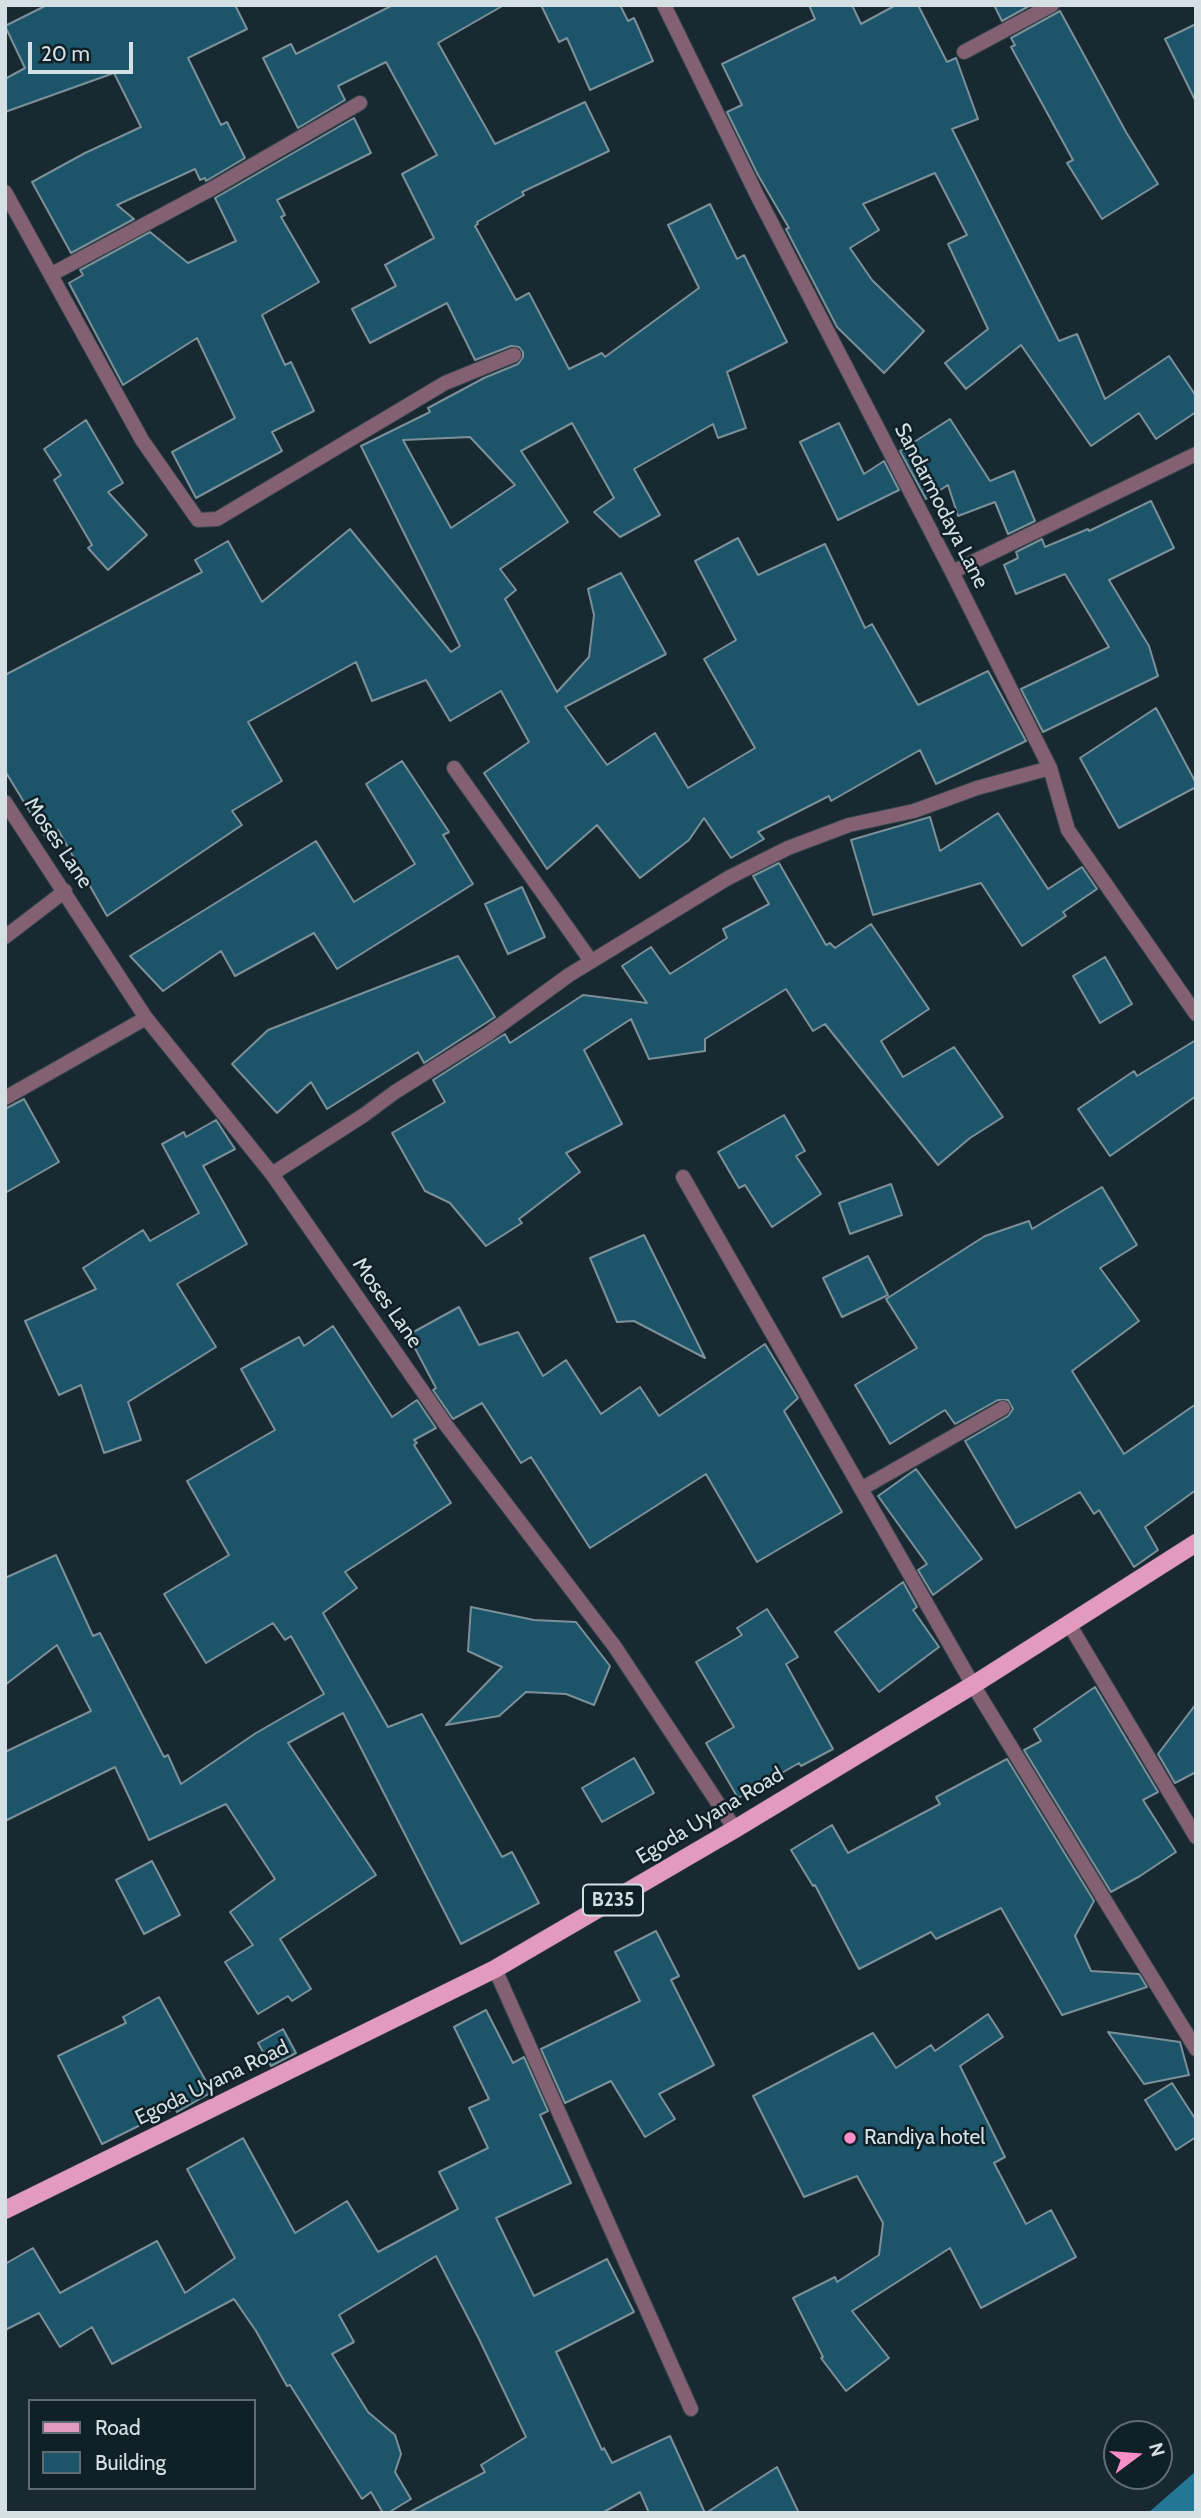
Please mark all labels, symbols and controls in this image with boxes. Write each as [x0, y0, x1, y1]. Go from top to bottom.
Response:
scale bar [32, 28, 136, 72]
text: 20 m [41, 41, 90, 66]
street label: Sandarmodaya Lane [888, 419, 994, 593]
street label: Moses Lane [18, 793, 98, 893]
street label: Moses Lane [347, 1253, 427, 1353]
street label: Egoda Uyana Road [632, 1762, 788, 1870]
road number: B235 [583, 1884, 643, 1916]
street label: Egoda Uyana Road [131, 2035, 293, 2131]
place label: Randiya hotel [864, 2125, 985, 2151]
marker: Randiya hotel [842, 2130, 858, 2146]
legend [28, 2399, 256, 2490]
text: Road [95, 2415, 141, 2440]
north arrow [1103, 2420, 1173, 2490]
text: N [1144, 2440, 1170, 2459]
text: Building [95, 2450, 166, 2475]

